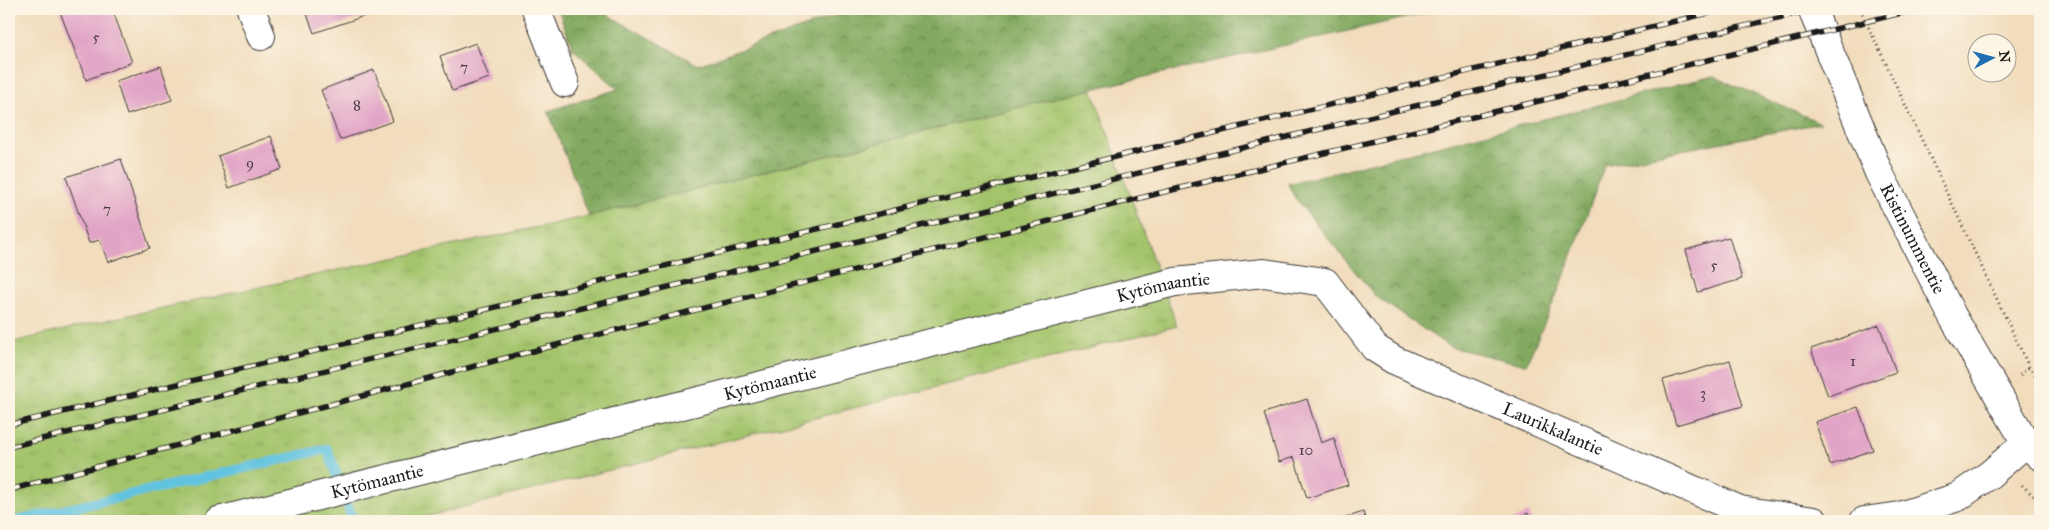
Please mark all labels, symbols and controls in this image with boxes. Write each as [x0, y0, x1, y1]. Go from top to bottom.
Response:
house number: 5 [93, 28, 100, 46]
north arrow [1966, 32, 2016, 82]
text: N [1995, 50, 2014, 64]
house number: 7 [460, 58, 468, 76]
house number: 8 [353, 96, 361, 114]
house number: 9 [246, 154, 254, 172]
street label: Ristinummentie [1875, 180, 1950, 297]
house number: 7 [103, 200, 111, 218]
house number: 5 [1711, 256, 1718, 274]
street label: Kytömaantie [1114, 268, 1211, 307]
house number: 1 [1850, 352, 1856, 370]
street label: Kytömaantie [721, 361, 819, 405]
house number: 3 [1700, 384, 1706, 402]
street label: Laurikkalantie [1499, 397, 1607, 460]
house number: 10 [1299, 441, 1313, 459]
street label: Kytömaantie [328, 459, 426, 503]

